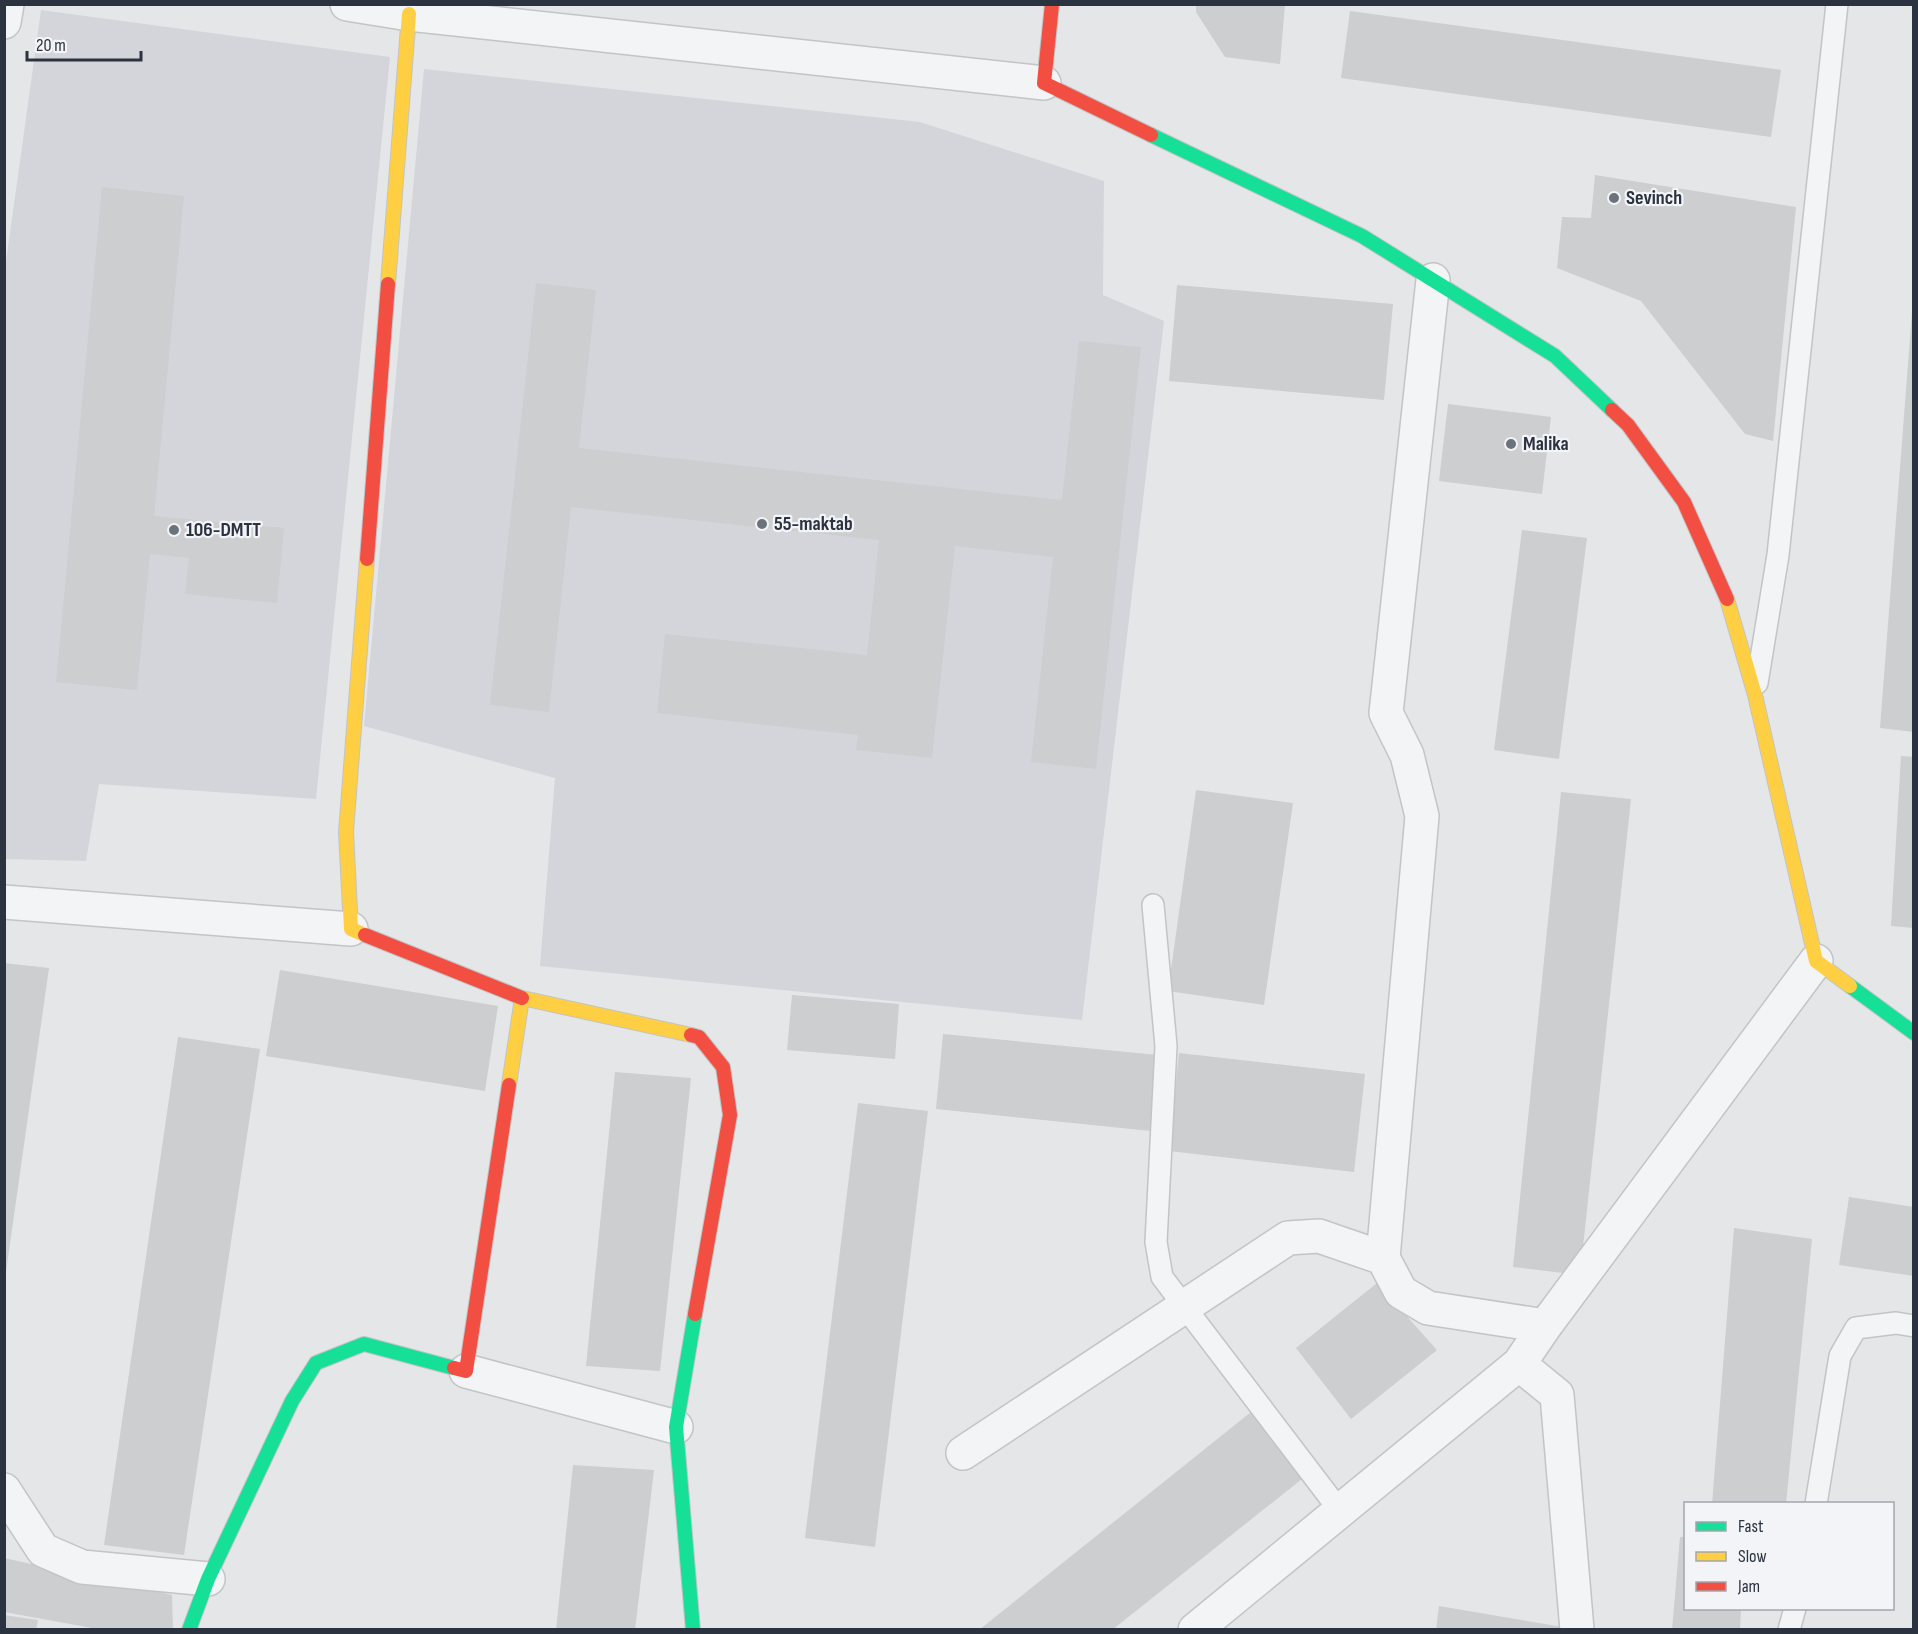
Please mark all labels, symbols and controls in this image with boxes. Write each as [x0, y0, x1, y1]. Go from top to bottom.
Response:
scale bar [27, 24, 141, 62]
text: 20 m [36, 35, 66, 56]
place label: Sevinch [1626, 186, 1682, 210]
marker: Sevinch [1607, 191, 1621, 205]
place label: Malika [1523, 432, 1569, 456]
marker: Malika [1504, 437, 1518, 451]
place label: 55-maktab [774, 512, 853, 536]
marker: 55-maktab [755, 517, 769, 531]
place label: 106-DMTT [186, 518, 261, 542]
marker: 106-DMTT [167, 523, 181, 537]
legend [1684, 1502, 1894, 1610]
text: Fast [1738, 1516, 1764, 1537]
text: Slow [1738, 1546, 1767, 1567]
text: Jam [1737, 1576, 1760, 1597]

